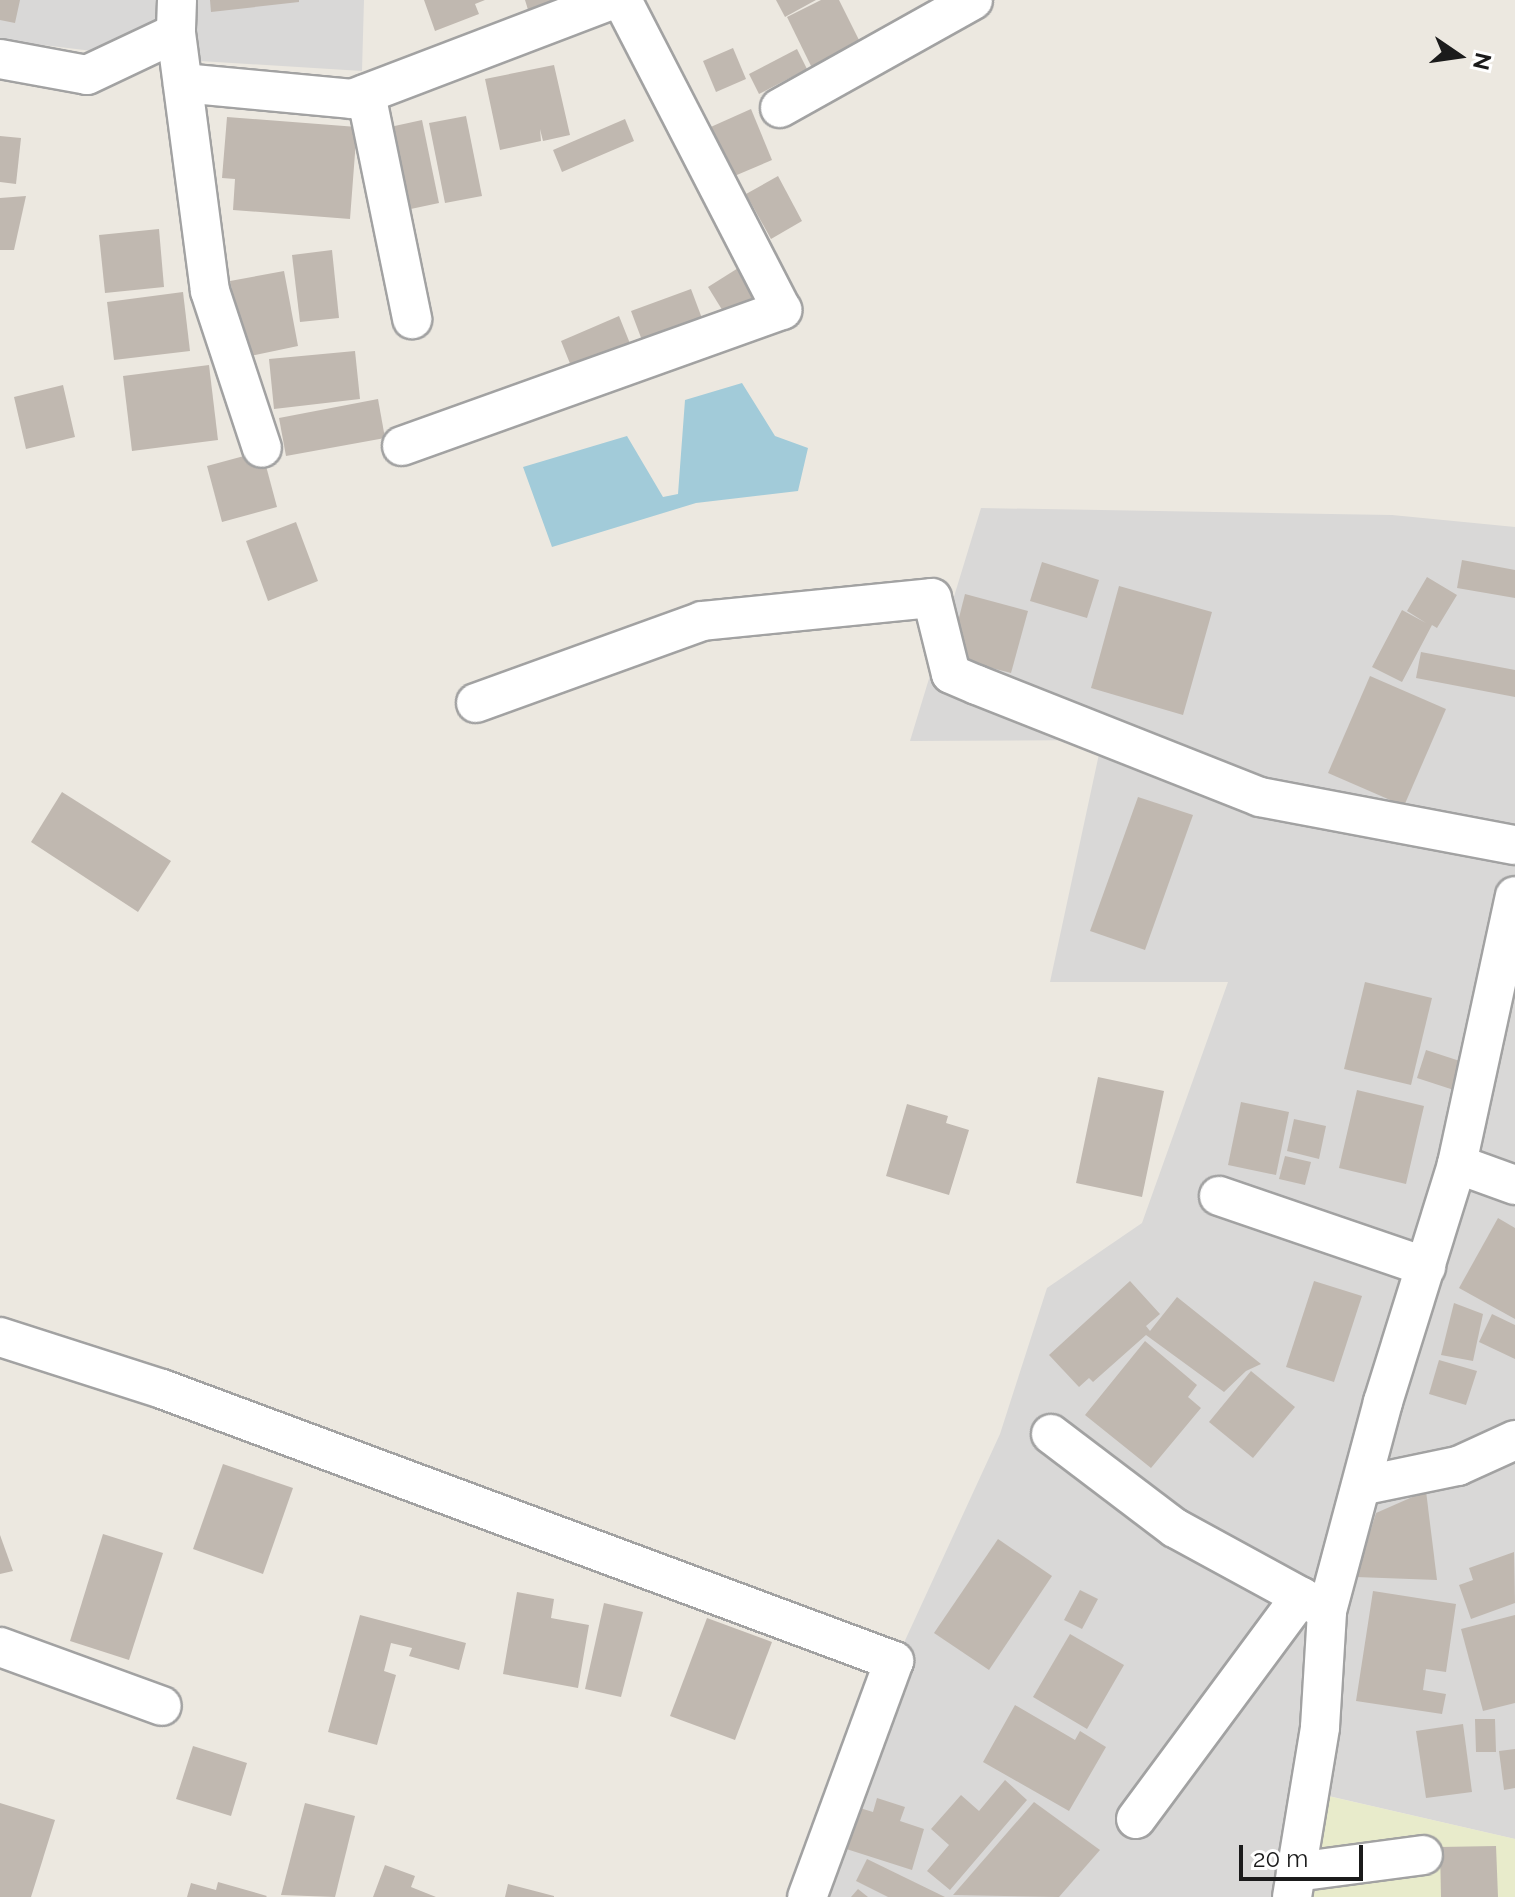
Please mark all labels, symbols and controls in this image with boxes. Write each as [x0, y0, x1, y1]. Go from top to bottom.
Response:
north arrow [1419, 16, 1499, 96]
text: N [1468, 50, 1497, 72]
scale bar [1243, 1829, 1367, 1879]
text: 20 m [1253, 1844, 1308, 1873]

